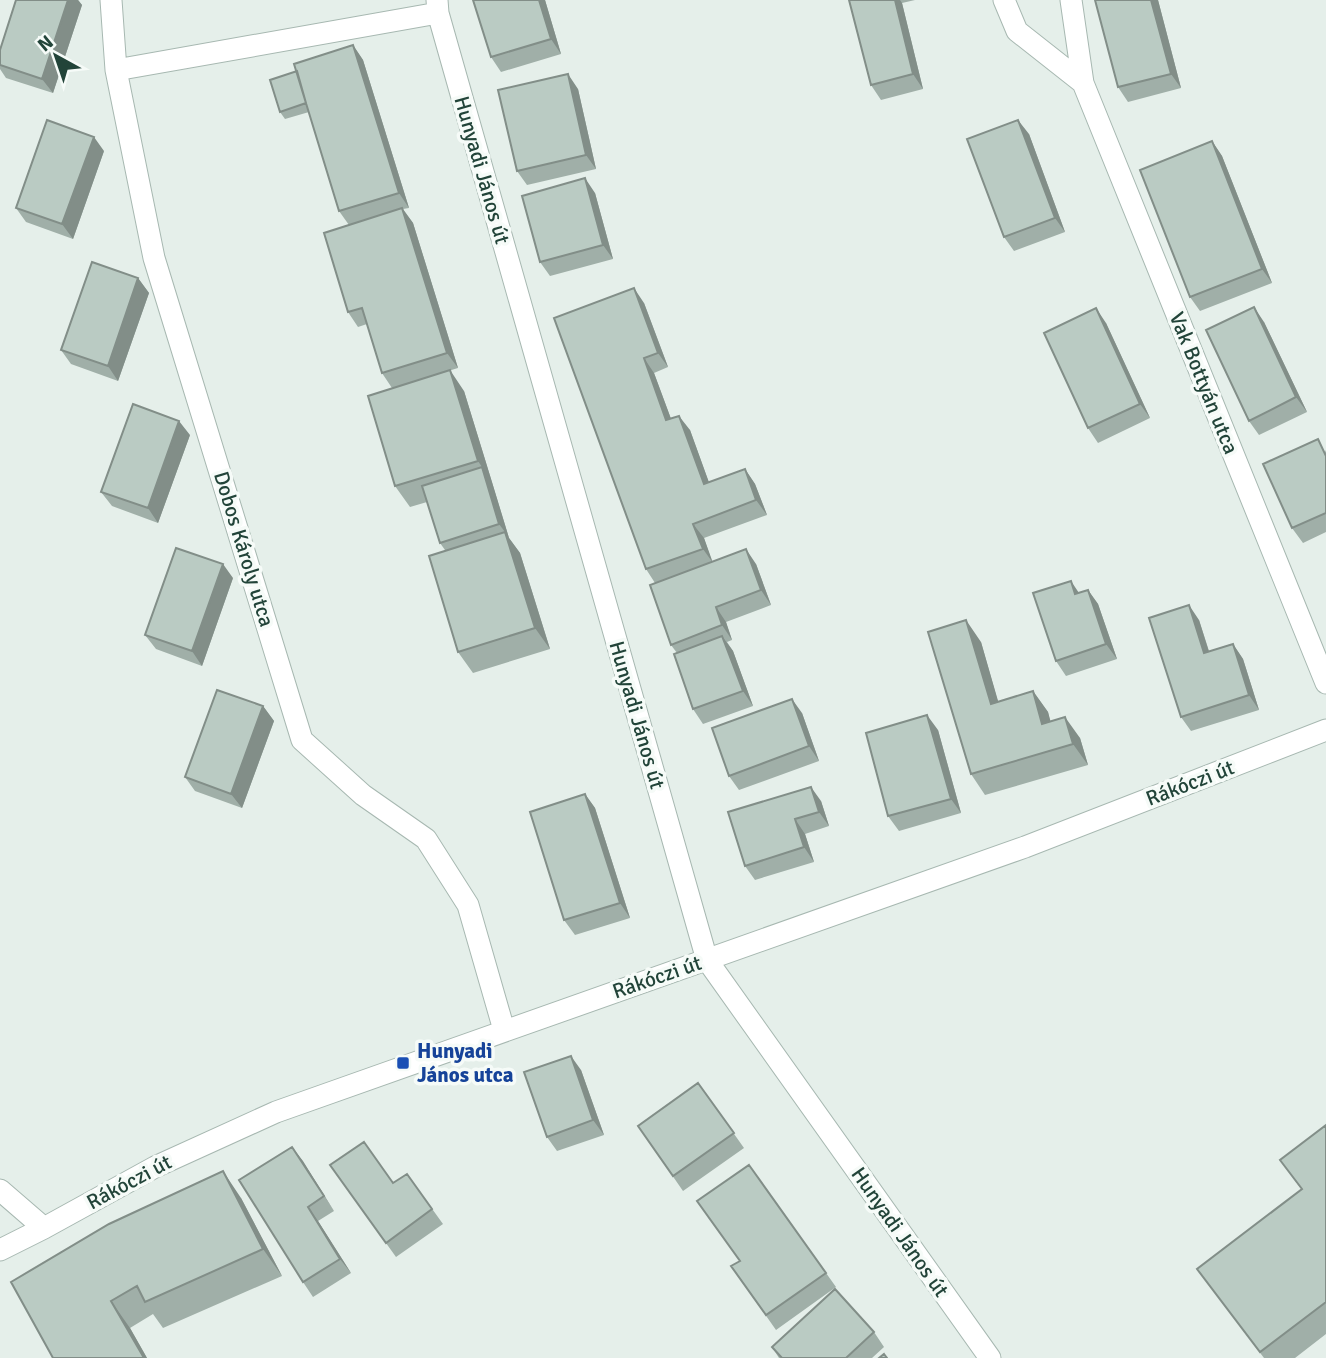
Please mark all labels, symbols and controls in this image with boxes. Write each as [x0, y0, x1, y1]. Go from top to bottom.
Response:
north arrow [21, 21, 91, 91]
text: N [33, 30, 58, 57]
street label: Hunyadi János út [448, 93, 516, 247]
street label: Vak Bottyán utca [1164, 308, 1244, 458]
street label: Dobos Károly utca [208, 468, 280, 630]
street label: Hunyadi János út [603, 638, 671, 792]
street label: Rákóczi út [1142, 754, 1238, 812]
street label: Rákóczi út [609, 950, 705, 1004]
place label: Hunyadi János utca [417, 1038, 514, 1088]
marker: Hunyadi János utca [395, 1055, 411, 1071]
street label: Rákóczi út [82, 1149, 176, 1215]
street label: Hunyadi János út [846, 1162, 954, 1302]

